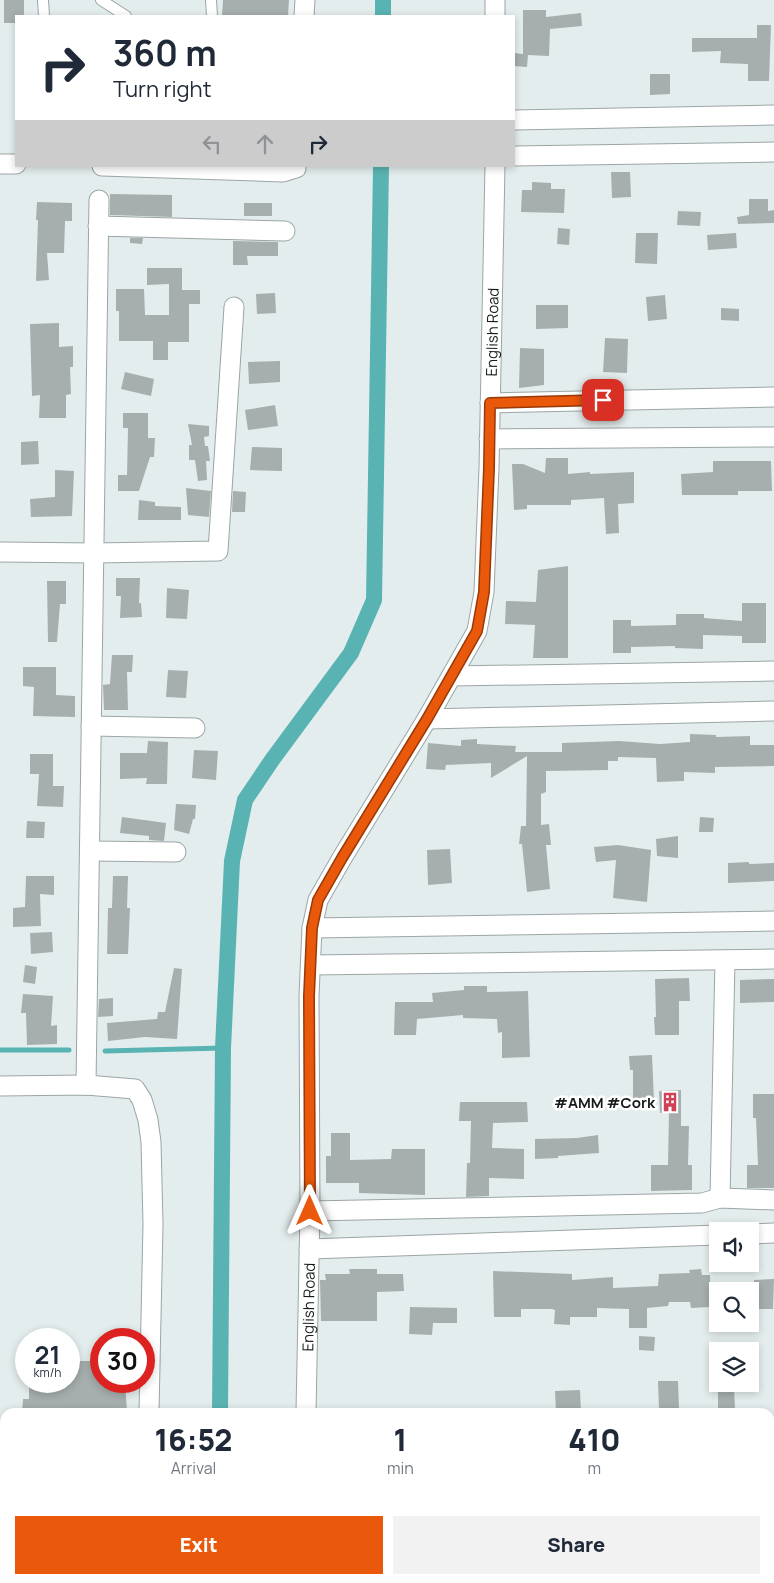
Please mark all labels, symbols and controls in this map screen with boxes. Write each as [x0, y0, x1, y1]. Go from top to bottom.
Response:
text: 360 m [113, 29, 217, 77]
icon: right [30, 35, 95, 100]
text: Turn right [113, 74, 211, 104]
icon: left [198, 130, 226, 158]
icon: ahead [251, 130, 279, 158]
icon: right [304, 130, 332, 158]
street label: English Road [480, 287, 503, 377]
pin [582, 379, 624, 421]
icon: arrive [589, 386, 617, 414]
building icon: #AMM #Cork [659, 1091, 681, 1113]
place label: #AMM #Cork [554, 1092, 656, 1113]
position arrow [283, 1184, 335, 1236]
map controls [709, 1222, 759, 1392]
button: sound [709, 1222, 759, 1272]
street label: English Road [297, 1262, 319, 1352]
button: search [709, 1282, 759, 1332]
speed limit sign: 30 [90, 1328, 155, 1393]
text: 21 [35, 1337, 60, 1372]
button: layers [709, 1342, 759, 1392]
text: km/h [34, 1364, 61, 1381]
text: 16:52 [154, 1419, 232, 1460]
text: 1 [394, 1419, 407, 1460]
text: 410 [568, 1419, 621, 1460]
text: Arrival [171, 1457, 216, 1479]
text: min [387, 1457, 414, 1479]
text: m [588, 1457, 601, 1479]
button: Exit [15, 1516, 383, 1574]
button: Share [393, 1516, 760, 1574]

